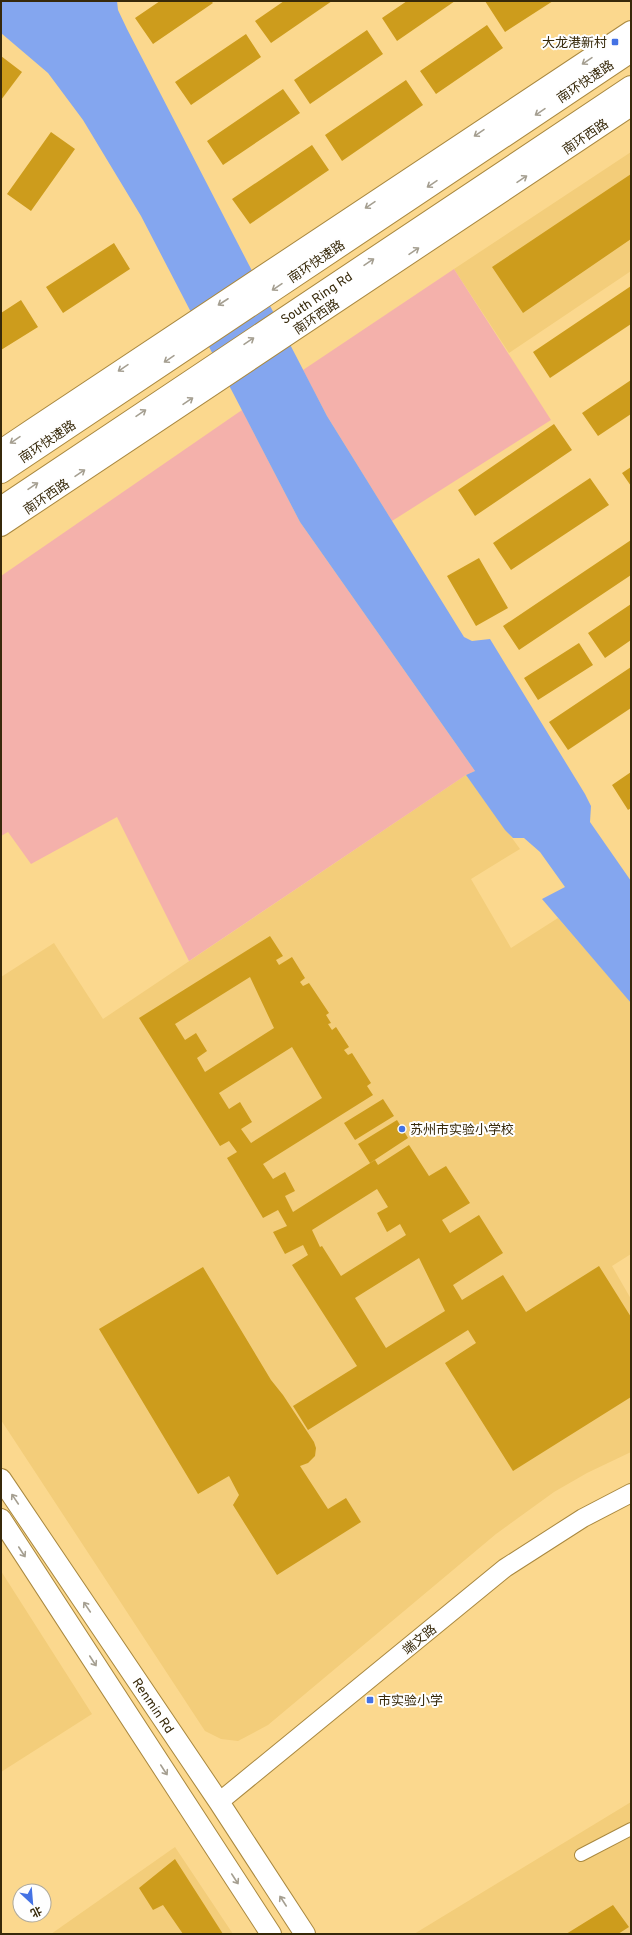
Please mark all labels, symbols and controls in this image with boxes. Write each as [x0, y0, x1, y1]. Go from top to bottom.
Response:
place label: 大龙港新村 [542, 35, 607, 52]
marker: 大龙港新村 [610, 37, 620, 47]
one-way arrow [581, 57, 593, 65]
street label: 南环快速路 [555, 58, 618, 107]
one-way arrow [535, 107, 546, 116]
street label: 南环西路 [560, 116, 612, 159]
one-way arrow [473, 128, 484, 137]
one-way arrow [516, 175, 527, 183]
one-way arrow [427, 180, 438, 188]
one-way arrow [365, 200, 376, 209]
street label: 南环快速路 [286, 238, 349, 287]
one-way arrow [408, 247, 419, 255]
one-way arrow [364, 257, 375, 266]
street label: South Ring Rd [278, 269, 356, 329]
one-way arrow [272, 283, 283, 291]
street label: 南环西路 [291, 296, 343, 339]
one-way arrow [217, 298, 229, 306]
one-way arrow [244, 337, 255, 345]
one-way arrow [164, 355, 175, 363]
one-way arrow [117, 364, 129, 372]
one-way arrow [182, 397, 193, 405]
one-way arrow [135, 409, 146, 417]
street label: 南环快速路 [17, 418, 80, 467]
one-way arrow [10, 436, 21, 444]
one-way arrow [74, 469, 85, 477]
street label: 南环西路 [21, 476, 73, 519]
one-way arrow [28, 482, 39, 490]
place label: 苏州市实验小学校 [410, 1122, 514, 1139]
marker: 苏州市实验小学校 [397, 1124, 407, 1134]
one-way arrow [11, 1494, 19, 1505]
one-way arrow [18, 1546, 26, 1557]
one-way arrow [83, 1602, 91, 1613]
street label: 端文路 [399, 1621, 440, 1659]
one-way arrow [90, 1655, 98, 1667]
street label: Renmin Rd [128, 1676, 176, 1737]
place label: 市实验小学 [378, 1693, 443, 1710]
marker: 市实验小学 [365, 1695, 375, 1705]
one-way arrow [161, 1764, 169, 1776]
one-way arrow [231, 1873, 239, 1884]
north arrow [12, 1883, 52, 1923]
one-way arrow [279, 1895, 287, 1907]
text: 北 [28, 1902, 44, 1920]

